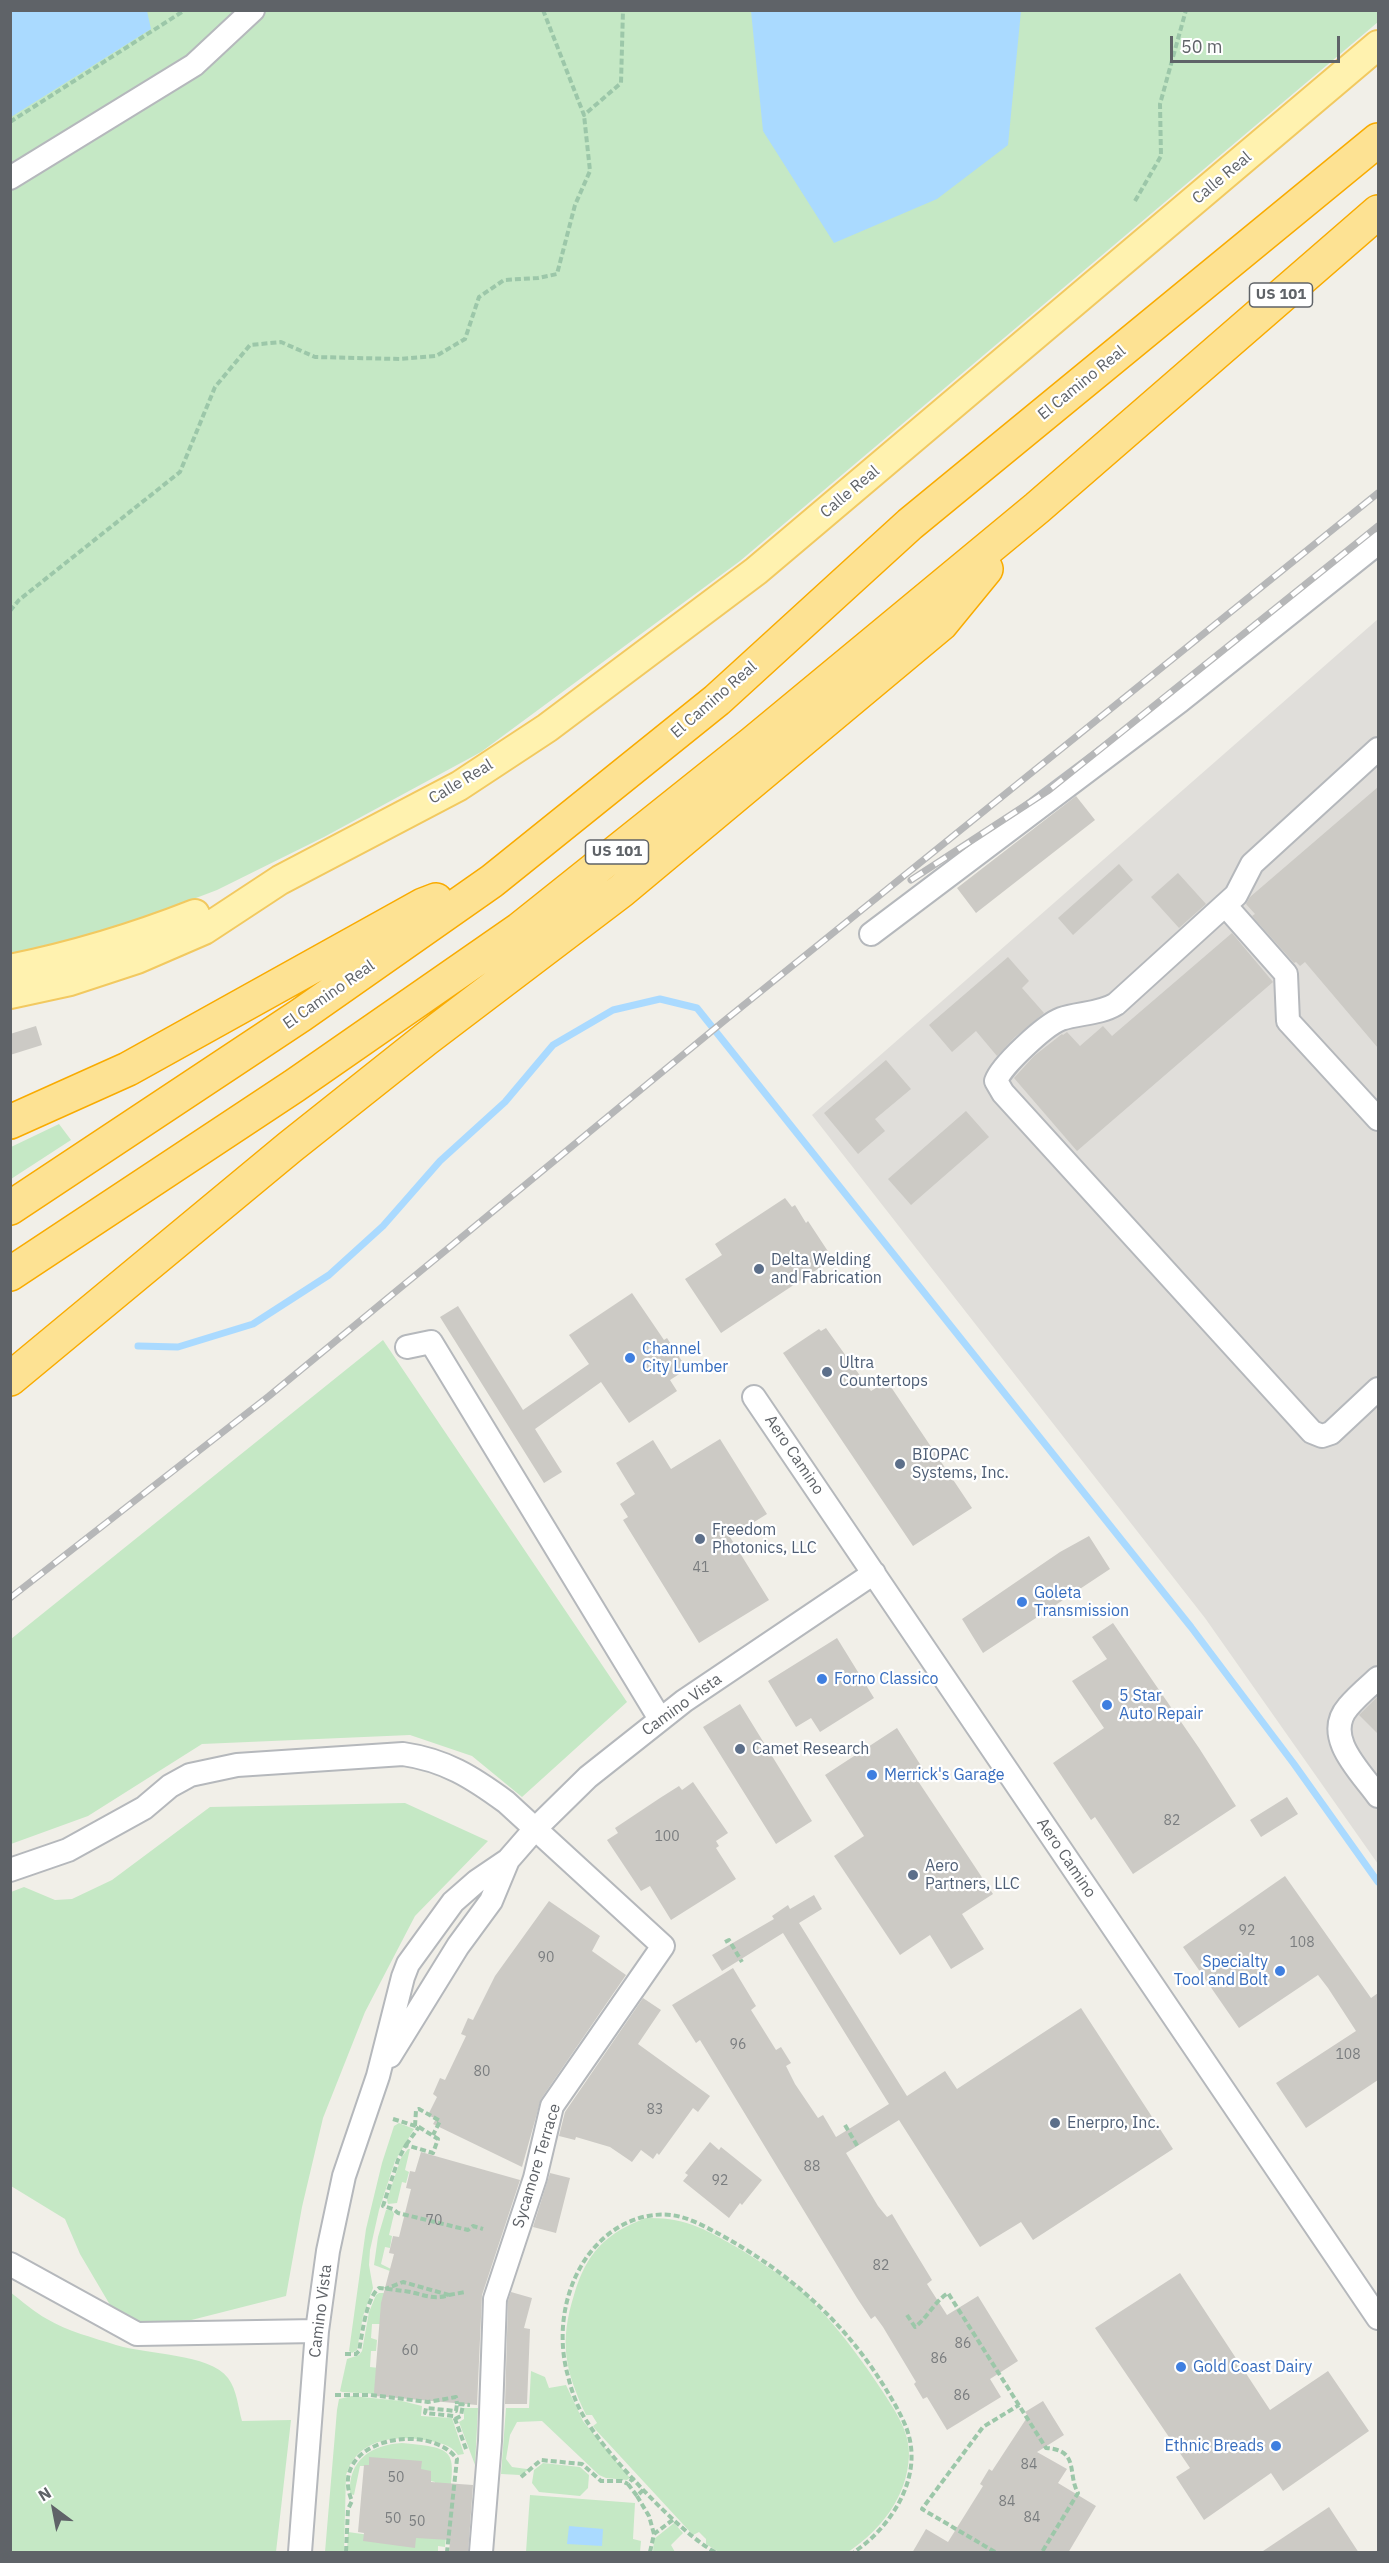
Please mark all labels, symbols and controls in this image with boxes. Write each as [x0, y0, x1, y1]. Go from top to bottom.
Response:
scale bar [1173, 24, 1342, 62]
text: 50 m [1181, 35, 1223, 58]
street label: Calle Real [1189, 148, 1255, 208]
road number: US 101 [1250, 283, 1312, 307]
street label: El Camino Real [1034, 342, 1130, 424]
street label: Calle Real [817, 462, 883, 522]
street label: El Camino Real [667, 658, 761, 742]
street label: Calle Real [425, 755, 497, 809]
road number: US 101 [586, 840, 648, 864]
street label: El Camino Real [280, 956, 378, 1034]
place label: Delta Welding and Fabrication [771, 1250, 882, 1288]
marker: Delta Welding and Fabrication [752, 1262, 766, 1276]
place label: Channel City Lumber [642, 1339, 728, 1377]
marker: Channel City Lumber [623, 1351, 637, 1365]
place label: Ultra Countertops [839, 1353, 928, 1391]
marker: Ultra Countertops [820, 1365, 834, 1379]
street label: Aero Camino [760, 1411, 828, 1499]
place label: BIOPAC Systems, Inc. [912, 1445, 1009, 1483]
marker: BIOPAC Systems, Inc. [893, 1457, 907, 1471]
place label: Freedom Photonics, LLC [712, 1520, 817, 1558]
marker: Freedom Photonics, LLC [693, 1532, 707, 1546]
house number: 41 [693, 1560, 709, 1576]
place label: Goleta Transmission [1034, 1583, 1129, 1621]
marker: Goleta Transmission [1015, 1595, 1029, 1609]
place label: Forno Classico [834, 1669, 938, 1689]
street label: Camino Vista [638, 1670, 726, 1740]
marker: Forno Classico [815, 1672, 829, 1686]
place label: 5 Star Auto Repair [1119, 1686, 1203, 1724]
marker: 5 Star Auto Repair [1100, 1698, 1114, 1712]
place label: Camet Research [752, 1739, 869, 1759]
marker: Camet Research [733, 1742, 747, 1756]
place label: Merrick's Garage [884, 1765, 1005, 1785]
marker: Merrick's Garage [865, 1768, 879, 1782]
house number: 82 [1164, 1813, 1180, 1829]
street label: Aero Camino [1032, 1814, 1100, 1902]
house number: 100 [654, 1829, 680, 1845]
place label: Aero Partners, LLC [925, 1856, 1020, 1894]
marker: Aero Partners, LLC [906, 1868, 920, 1882]
house number: 92 [1239, 1923, 1255, 1939]
house number: 108 [1289, 1935, 1315, 1951]
house number: 90 [538, 1950, 554, 1966]
place label: Specialty Tool and Bolt [1174, 1952, 1268, 1990]
marker: Specialty Tool and Bolt [1273, 1964, 1287, 1978]
house number: 96 [730, 2037, 746, 2053]
house number: 108 [1335, 2047, 1361, 2063]
house number: 80 [474, 2064, 490, 2080]
street label: Sycamore Terrace [509, 2102, 565, 2230]
house number: 83 [647, 2102, 663, 2118]
place label: Enerpro, Inc. [1067, 2113, 1160, 2133]
marker: Enerpro, Inc. [1048, 2116, 1062, 2130]
house number: 88 [804, 2159, 820, 2175]
house number: 92 [712, 2173, 728, 2189]
house number: 70 [426, 2213, 442, 2229]
house number: 82 [873, 2258, 889, 2274]
street label: Camino Vista [306, 2263, 336, 2359]
house number: 86 [955, 2336, 971, 2352]
house number: 60 [402, 2343, 418, 2359]
house number: 86 [931, 2351, 947, 2367]
place label: Gold Coast Dairy [1193, 2357, 1312, 2377]
marker: Gold Coast Dairy [1174, 2360, 1188, 2374]
house number: 86 [954, 2388, 970, 2404]
place label: Ethnic Breads [1164, 2436, 1264, 2456]
marker: Ethnic Breads [1269, 2439, 1283, 2453]
house number: 84 [1021, 2457, 1037, 2473]
house number: 50 [388, 2470, 404, 2486]
north arrow [24, 2479, 84, 2539]
text: N [34, 2482, 55, 2505]
house number: 84 [999, 2494, 1015, 2510]
house number: 84 [1024, 2510, 1040, 2526]
house number: 50 [385, 2511, 401, 2527]
house number: 50 [409, 2514, 425, 2530]

